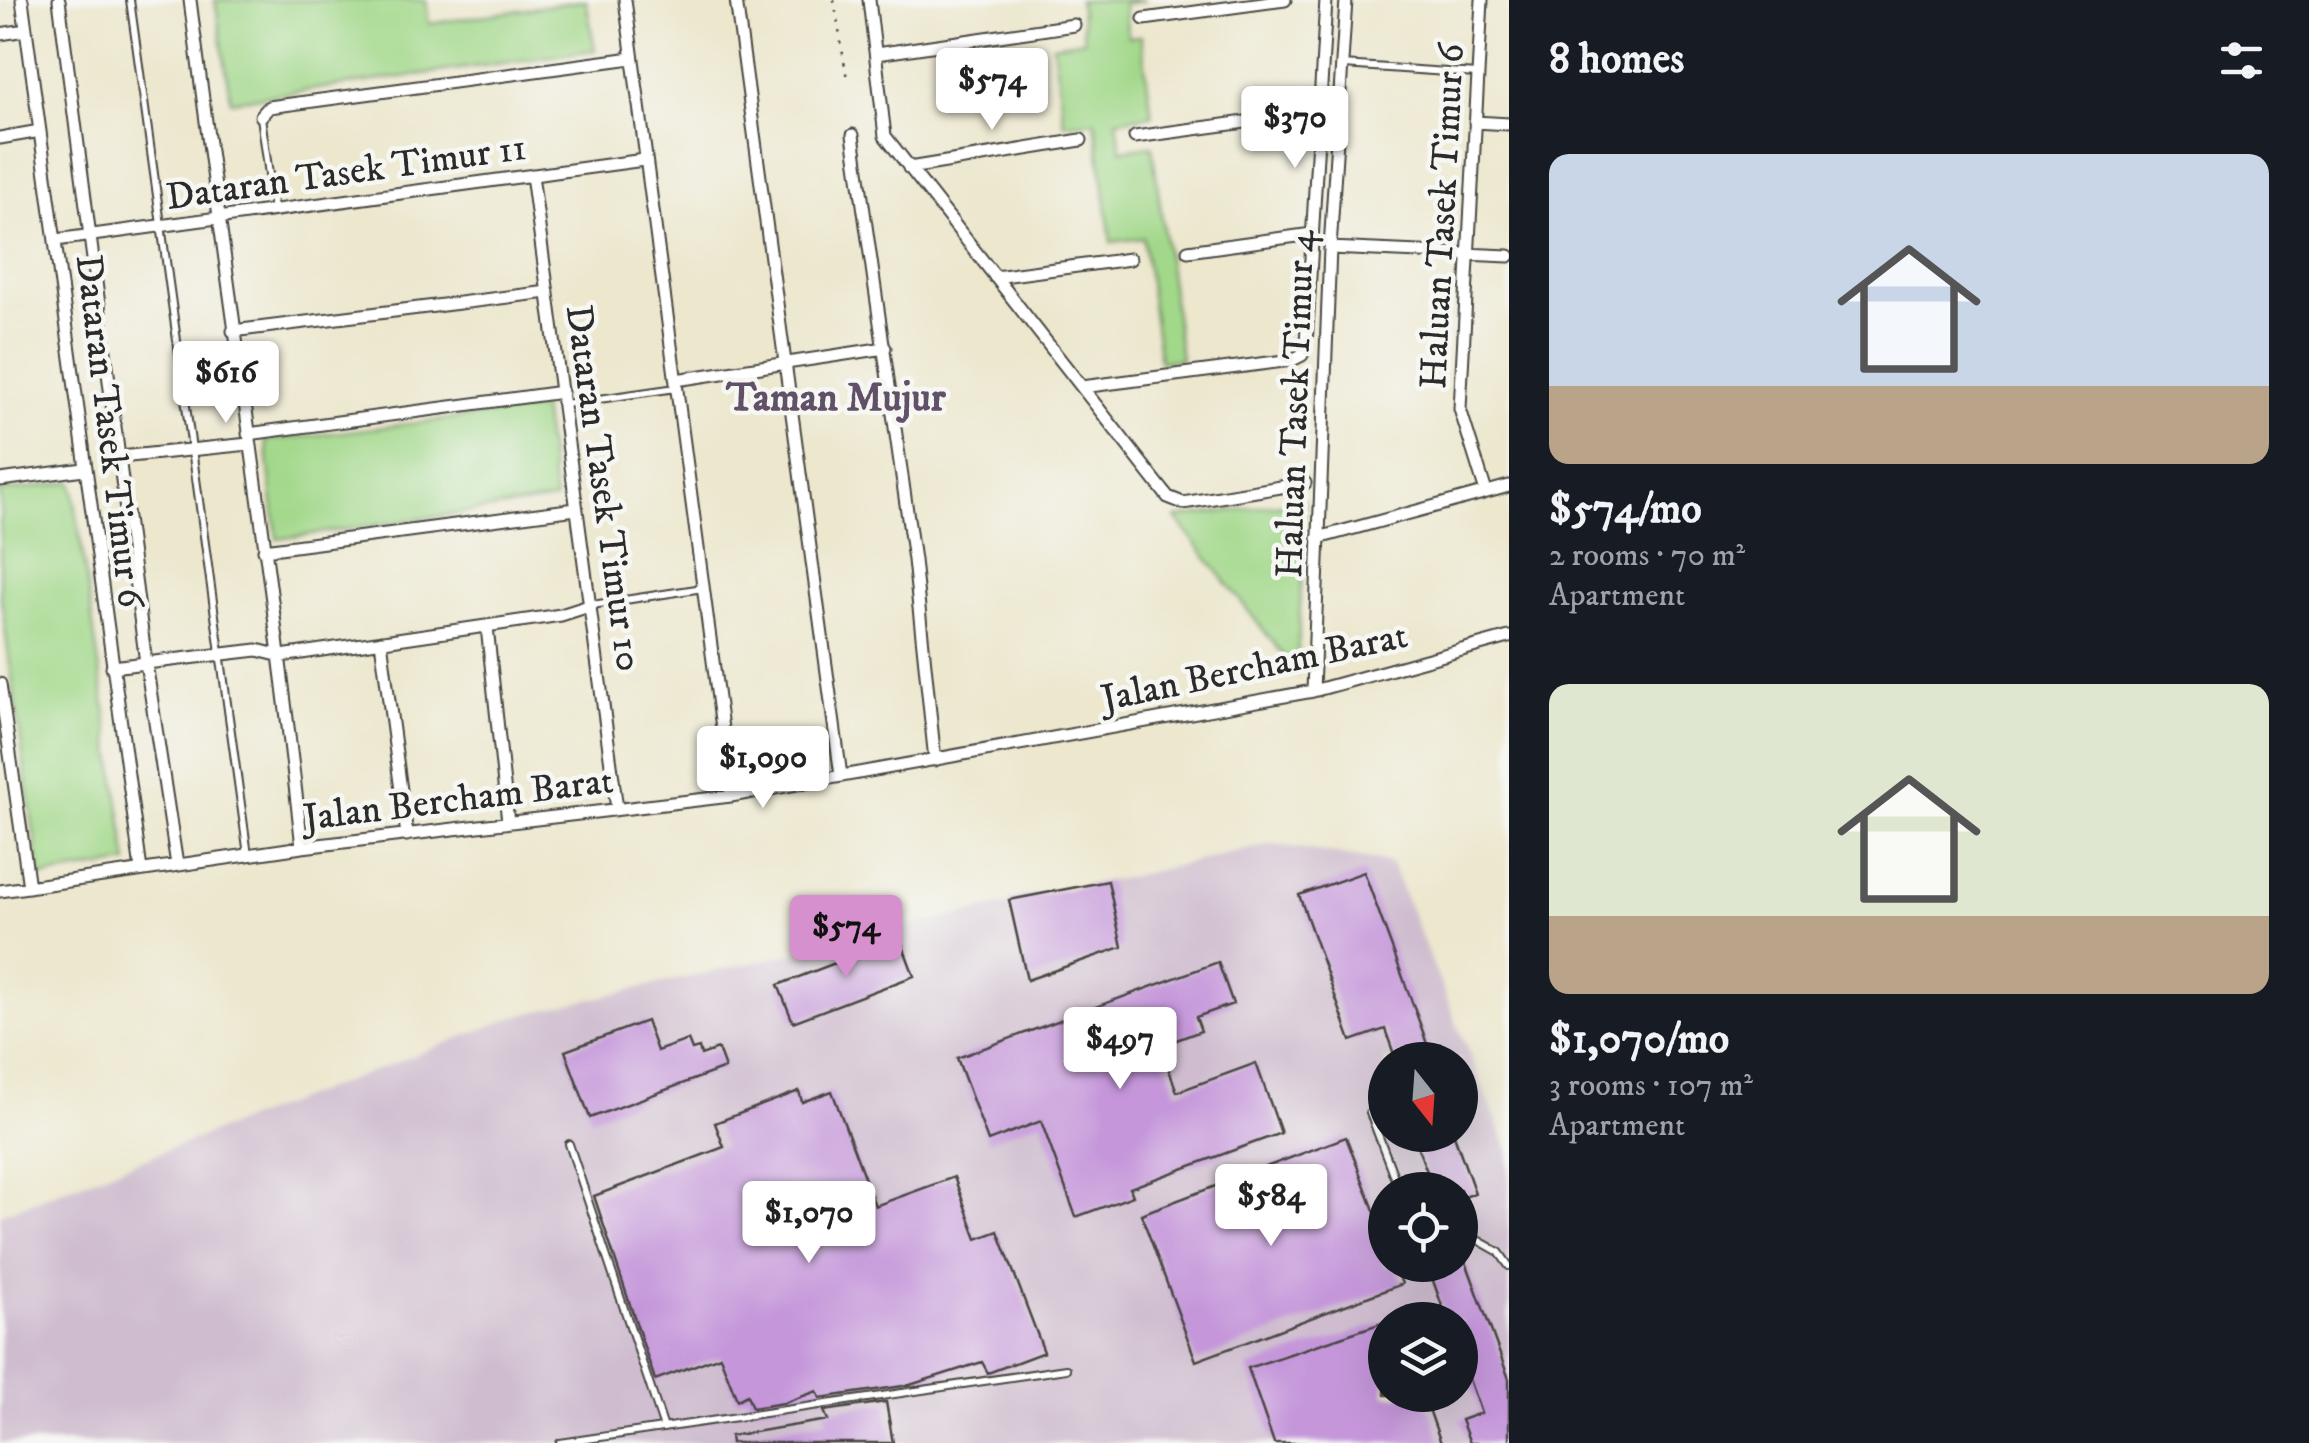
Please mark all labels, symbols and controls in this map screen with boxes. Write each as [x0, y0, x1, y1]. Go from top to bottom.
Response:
icon: filters [2214, 33, 2269, 88]
text: 8 homes [1549, 34, 1684, 86]
street label: Haluan Tasek Timur 6 [1410, 41, 1476, 390]
pin: $574 [933, 48, 1051, 133]
text: $574 [958, 60, 1026, 100]
pin: $370 [1236, 86, 1354, 171]
text: $370 [1263, 98, 1327, 138]
street label: Dataran Tasek Timur 11 [163, 124, 529, 222]
icon: home [1819, 219, 1999, 399]
street label: Haluan Tasek Timur 4 [1266, 228, 1326, 579]
street label: Dataran Tasek Timur 6 [64, 252, 155, 612]
street label: Dataran Tasek Timur 10 [554, 302, 653, 675]
pin: $616 [167, 341, 285, 426]
text: $616 [195, 353, 257, 393]
district label: Taman Mujur [725, 374, 947, 424]
text: $574/mo [1549, 484, 1702, 536]
text: 2 rooms · 70 m² [1549, 536, 1745, 576]
text: Apartment [1549, 576, 1685, 616]
street label: Jalan Bercham Barat [1094, 612, 1412, 724]
pin: $1,090 [682, 726, 844, 811]
text: $1,090 [719, 738, 807, 778]
icon: home [1819, 749, 1999, 929]
street label: Jalan Bercham Barat [298, 757, 616, 843]
pin: $574 [787, 895, 905, 980]
text: $574 [812, 907, 880, 947]
pin: $497 [1061, 1007, 1179, 1092]
text: $1,070/mo [1549, 1014, 1729, 1066]
text: $497 [1086, 1019, 1154, 1059]
north arrow [1368, 1042, 1478, 1152]
map controls [1368, 1042, 1478, 1412]
text: 3 rooms · 107 m² [1549, 1066, 1753, 1106]
text: Apartment [1549, 1106, 1685, 1146]
pin: $584 [1212, 1164, 1330, 1249]
button: locate [1368, 1172, 1478, 1282]
text: $584 [1237, 1176, 1305, 1216]
pin: $1,070 [728, 1181, 890, 1266]
text: $1,070 [764, 1193, 854, 1233]
button: layers [1368, 1302, 1478, 1412]

